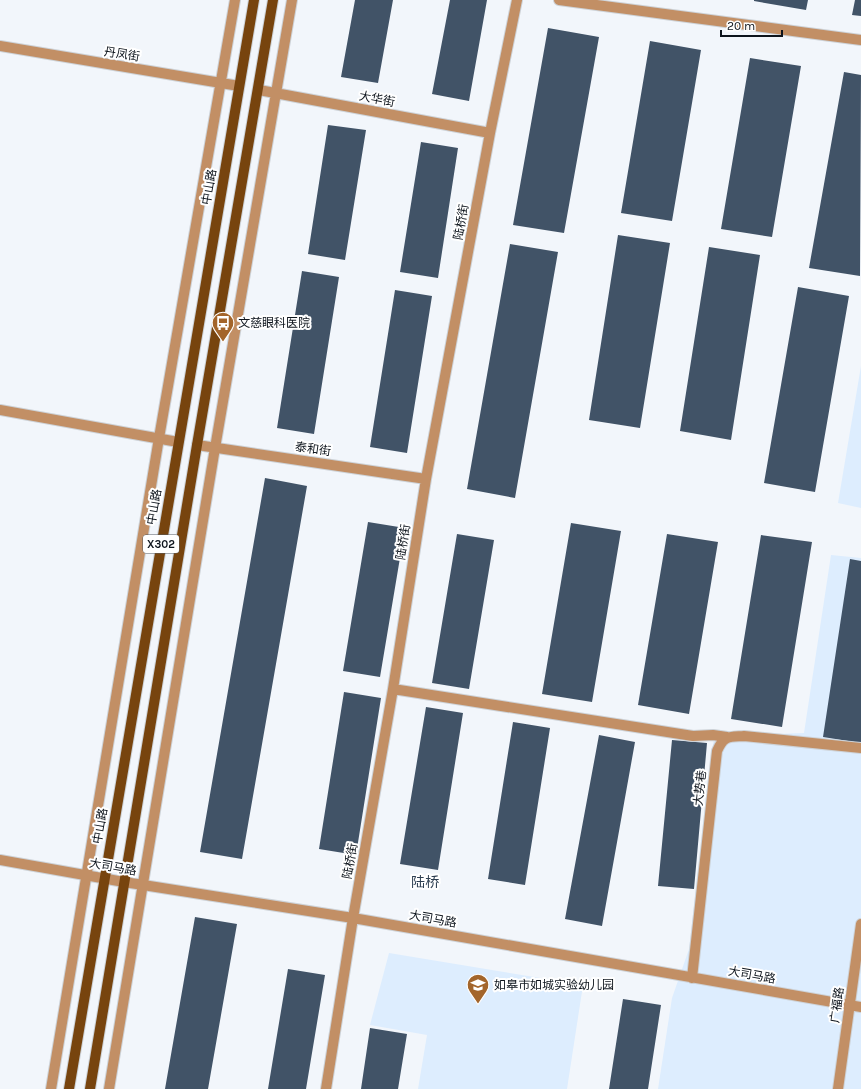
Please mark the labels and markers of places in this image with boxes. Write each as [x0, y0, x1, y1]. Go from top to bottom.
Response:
bus stop icon: 文慈眼科医院 [210, 310, 236, 343]
place label: 文慈眼科医院 [238, 316, 310, 330]
school or university icon: 如皋市如城实验幼儿园 [465, 972, 491, 1005]
place label: 如皋市如城实验幼儿园 [494, 978, 614, 992]

